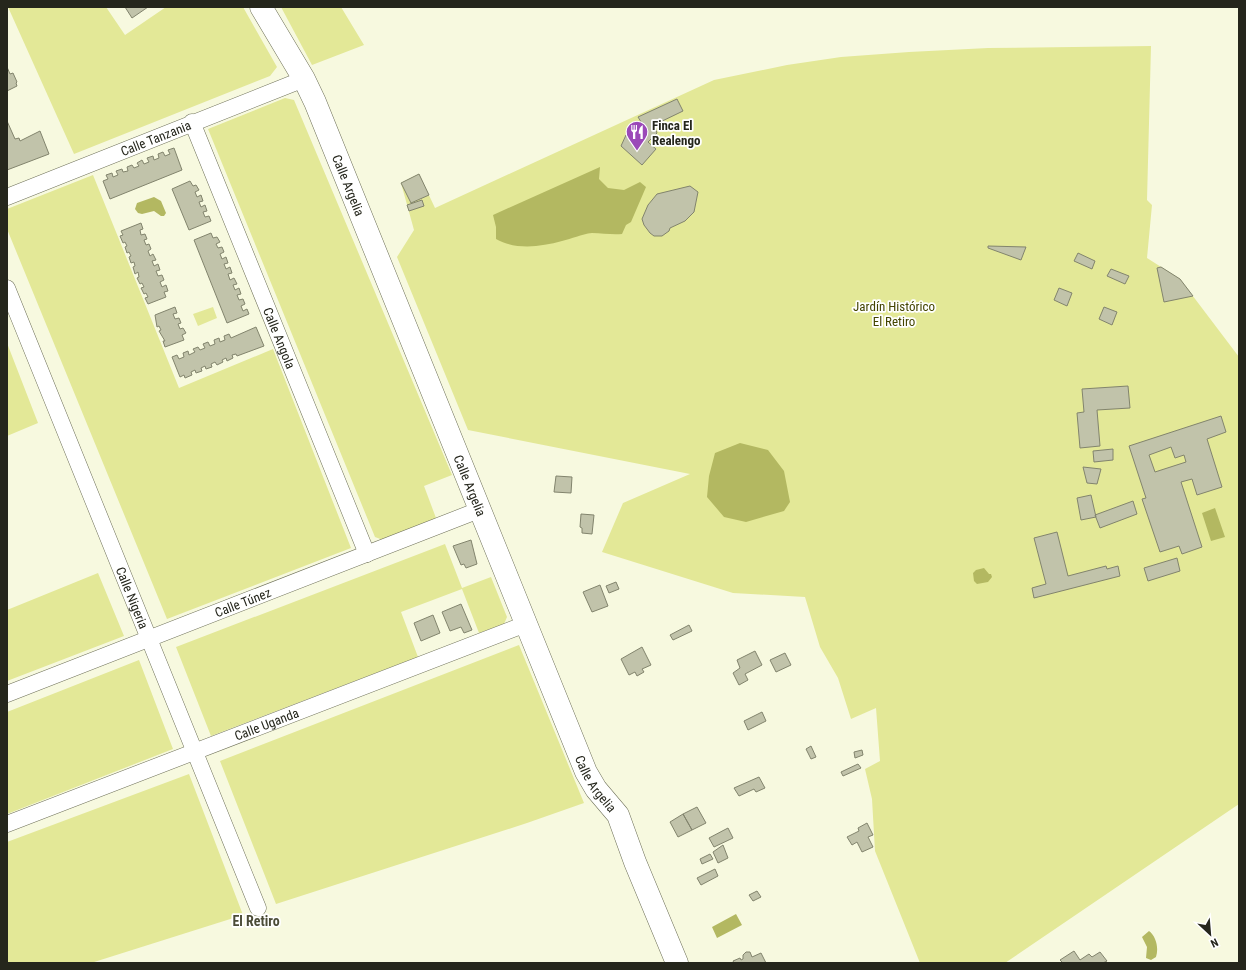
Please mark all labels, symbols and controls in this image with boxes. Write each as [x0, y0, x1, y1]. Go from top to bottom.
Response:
street label: Calle Tanzania [118, 117, 193, 159]
place label: Finca El Realengo [652, 118, 701, 148]
restaurant icon: Finca El Realengo [624, 119, 650, 152]
street label: Calle Argelia [330, 152, 368, 218]
park label: Jardín Histórico El Retiro [853, 299, 935, 329]
street label: Calle Angola [260, 305, 299, 371]
street label: Calle Argelia [451, 453, 489, 518]
street label: Calle Nigeria [113, 564, 152, 631]
street label: Calle Túnez [213, 584, 273, 620]
street label: Calle Uganda [232, 705, 301, 743]
street label: Calle Argelia [573, 753, 620, 815]
district label: El Retiro [232, 913, 280, 929]
north arrow [1190, 914, 1230, 954]
text: N [1208, 935, 1220, 950]

